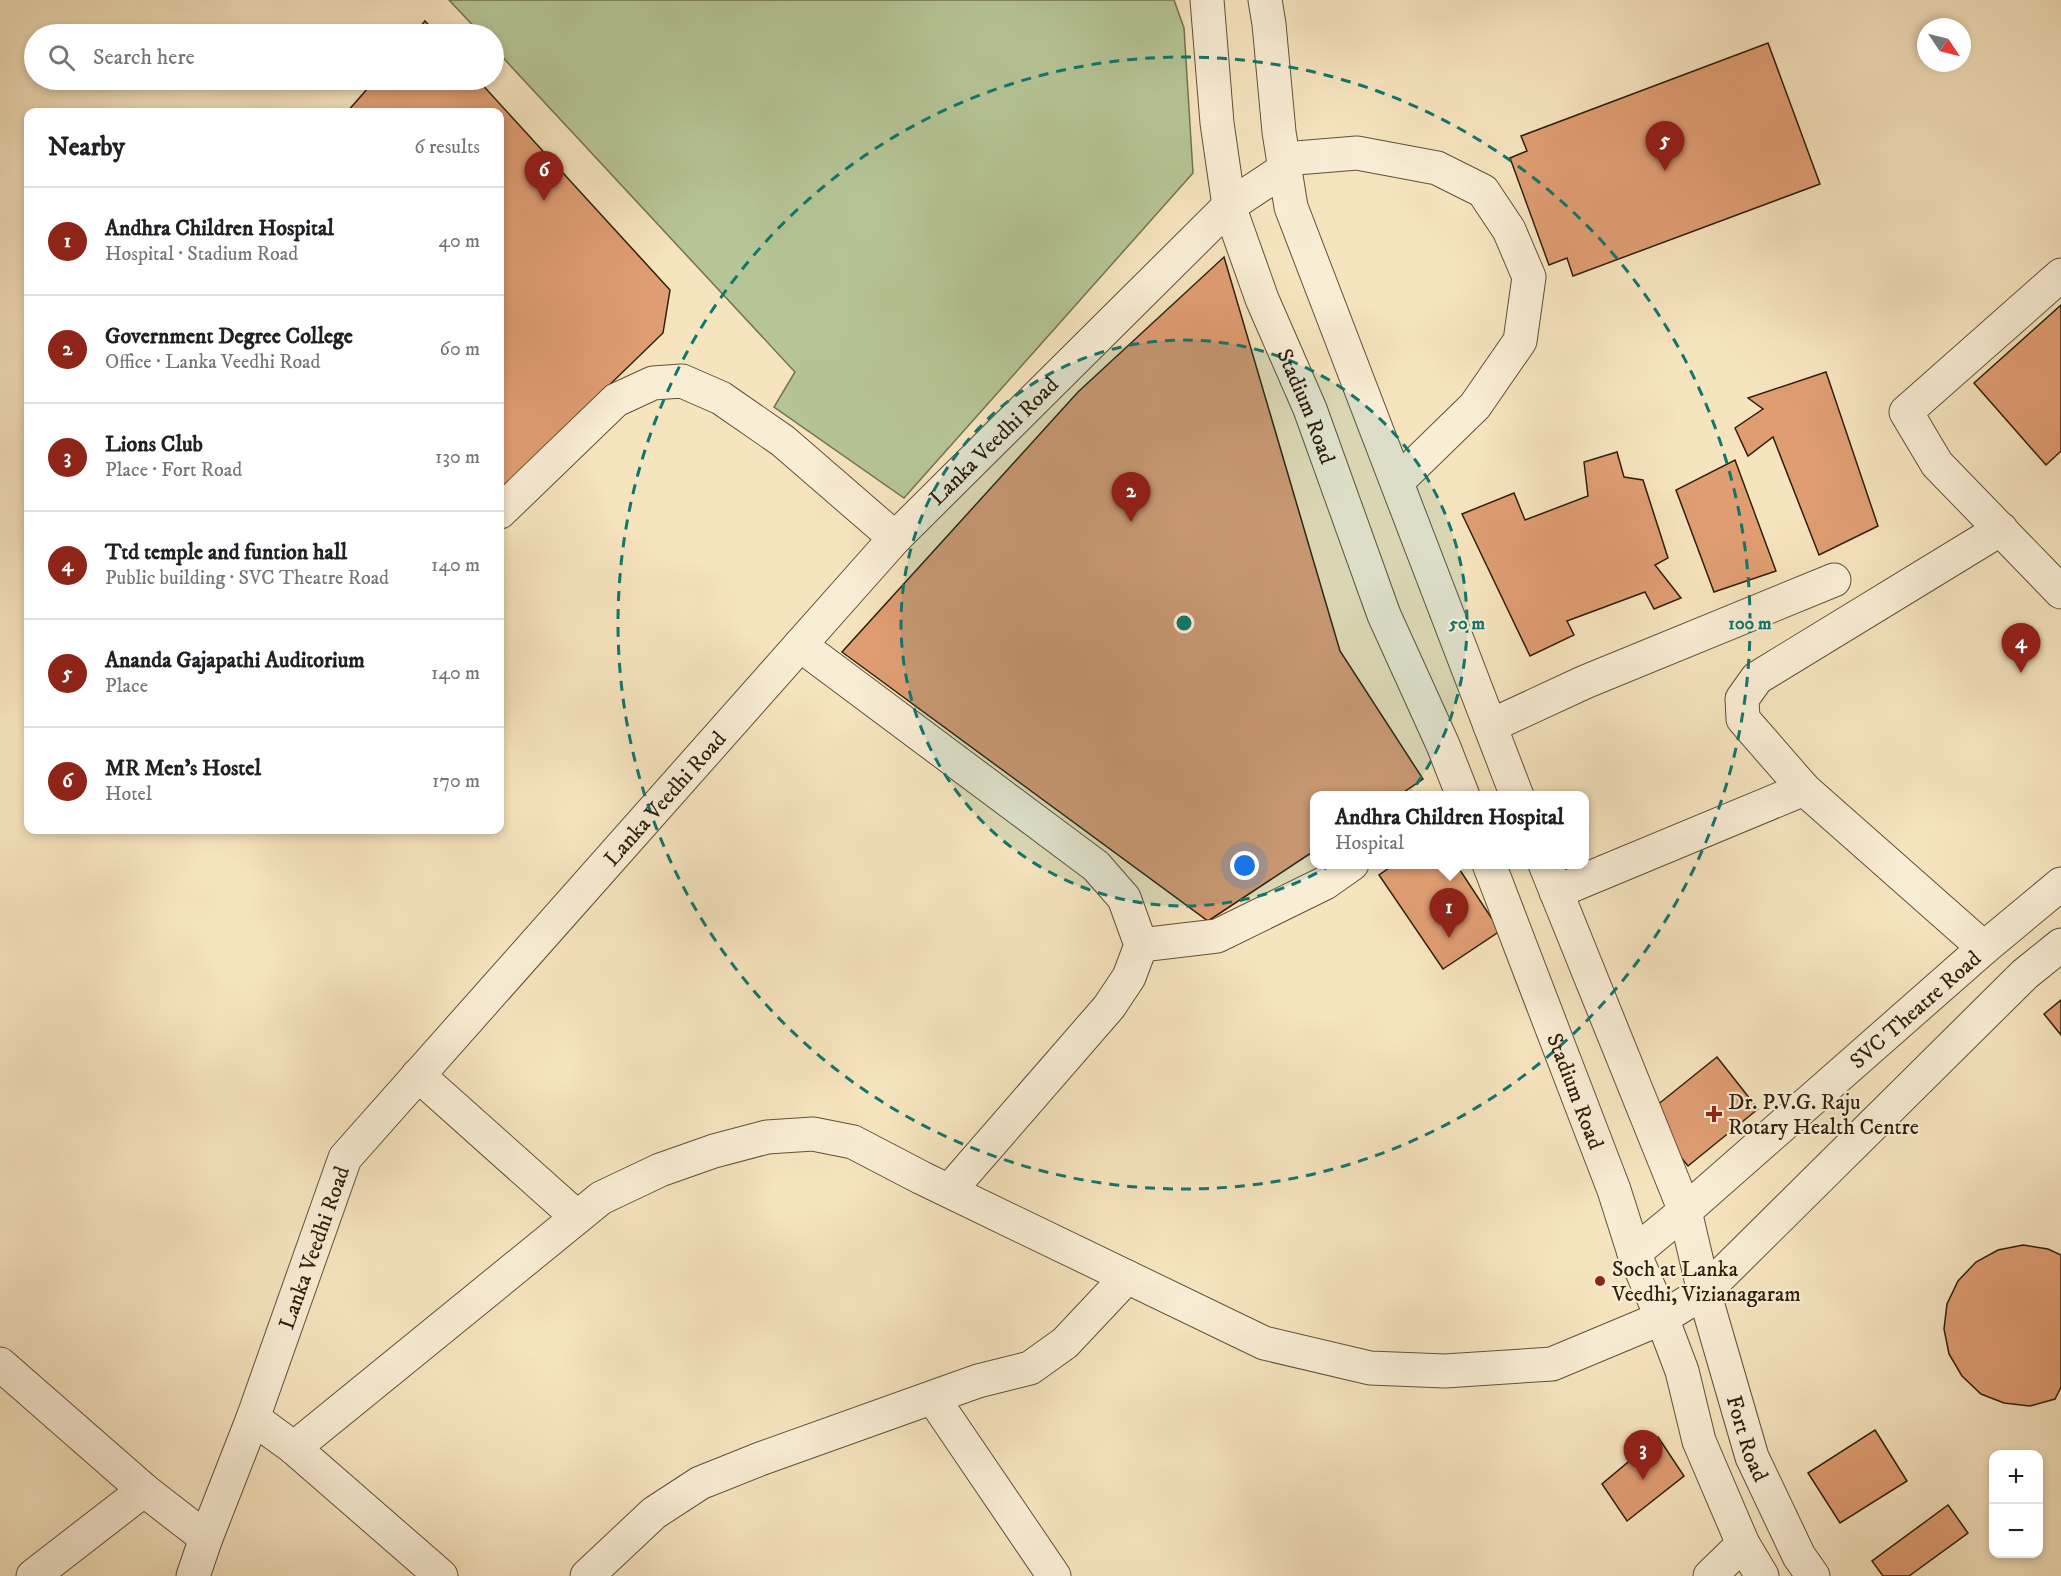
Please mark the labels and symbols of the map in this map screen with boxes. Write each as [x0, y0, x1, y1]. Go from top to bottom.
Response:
north arrow [1917, 18, 1971, 72]
pin: 5 [1646, 122, 1684, 171]
pin: 6 [524, 152, 564, 201]
street label: Stadium Road [1270, 345, 1341, 468]
street label: Lanka Veedhi Road [924, 372, 1064, 511]
pin: 2 [1112, 472, 1150, 522]
centre of rings [1174, 613, 1194, 633]
text: 50 m [1448, 613, 1485, 635]
text: 100 m [1728, 613, 1772, 635]
pin: 4 [2002, 624, 2040, 673]
street label: Lanka Veedhi Road [599, 726, 732, 872]
your location [1230, 851, 1259, 880]
pin: 1 [1430, 888, 1468, 938]
street label: SVC Theatre Road [1845, 945, 1987, 1075]
street label: Stadium Road [1540, 1030, 1609, 1153]
place label: Dr. P.V.G. Raju Rotary Health Centre [1728, 1089, 1919, 1141]
marker: Dr. P.V.G. Raju Rotary Health Centre [1705, 1105, 1723, 1123]
street label: Lanka Veedhi Road [273, 1163, 356, 1333]
place label: Soch at Lanka Veedhi, Vizianagaram [1611, 1256, 1801, 1308]
marker: Soch at Lanka Veedhi, Vizianagaram [1593, 1274, 1607, 1288]
street label: Fort Road [1720, 1392, 1774, 1486]
pin: 3 [1624, 1430, 1662, 1480]

